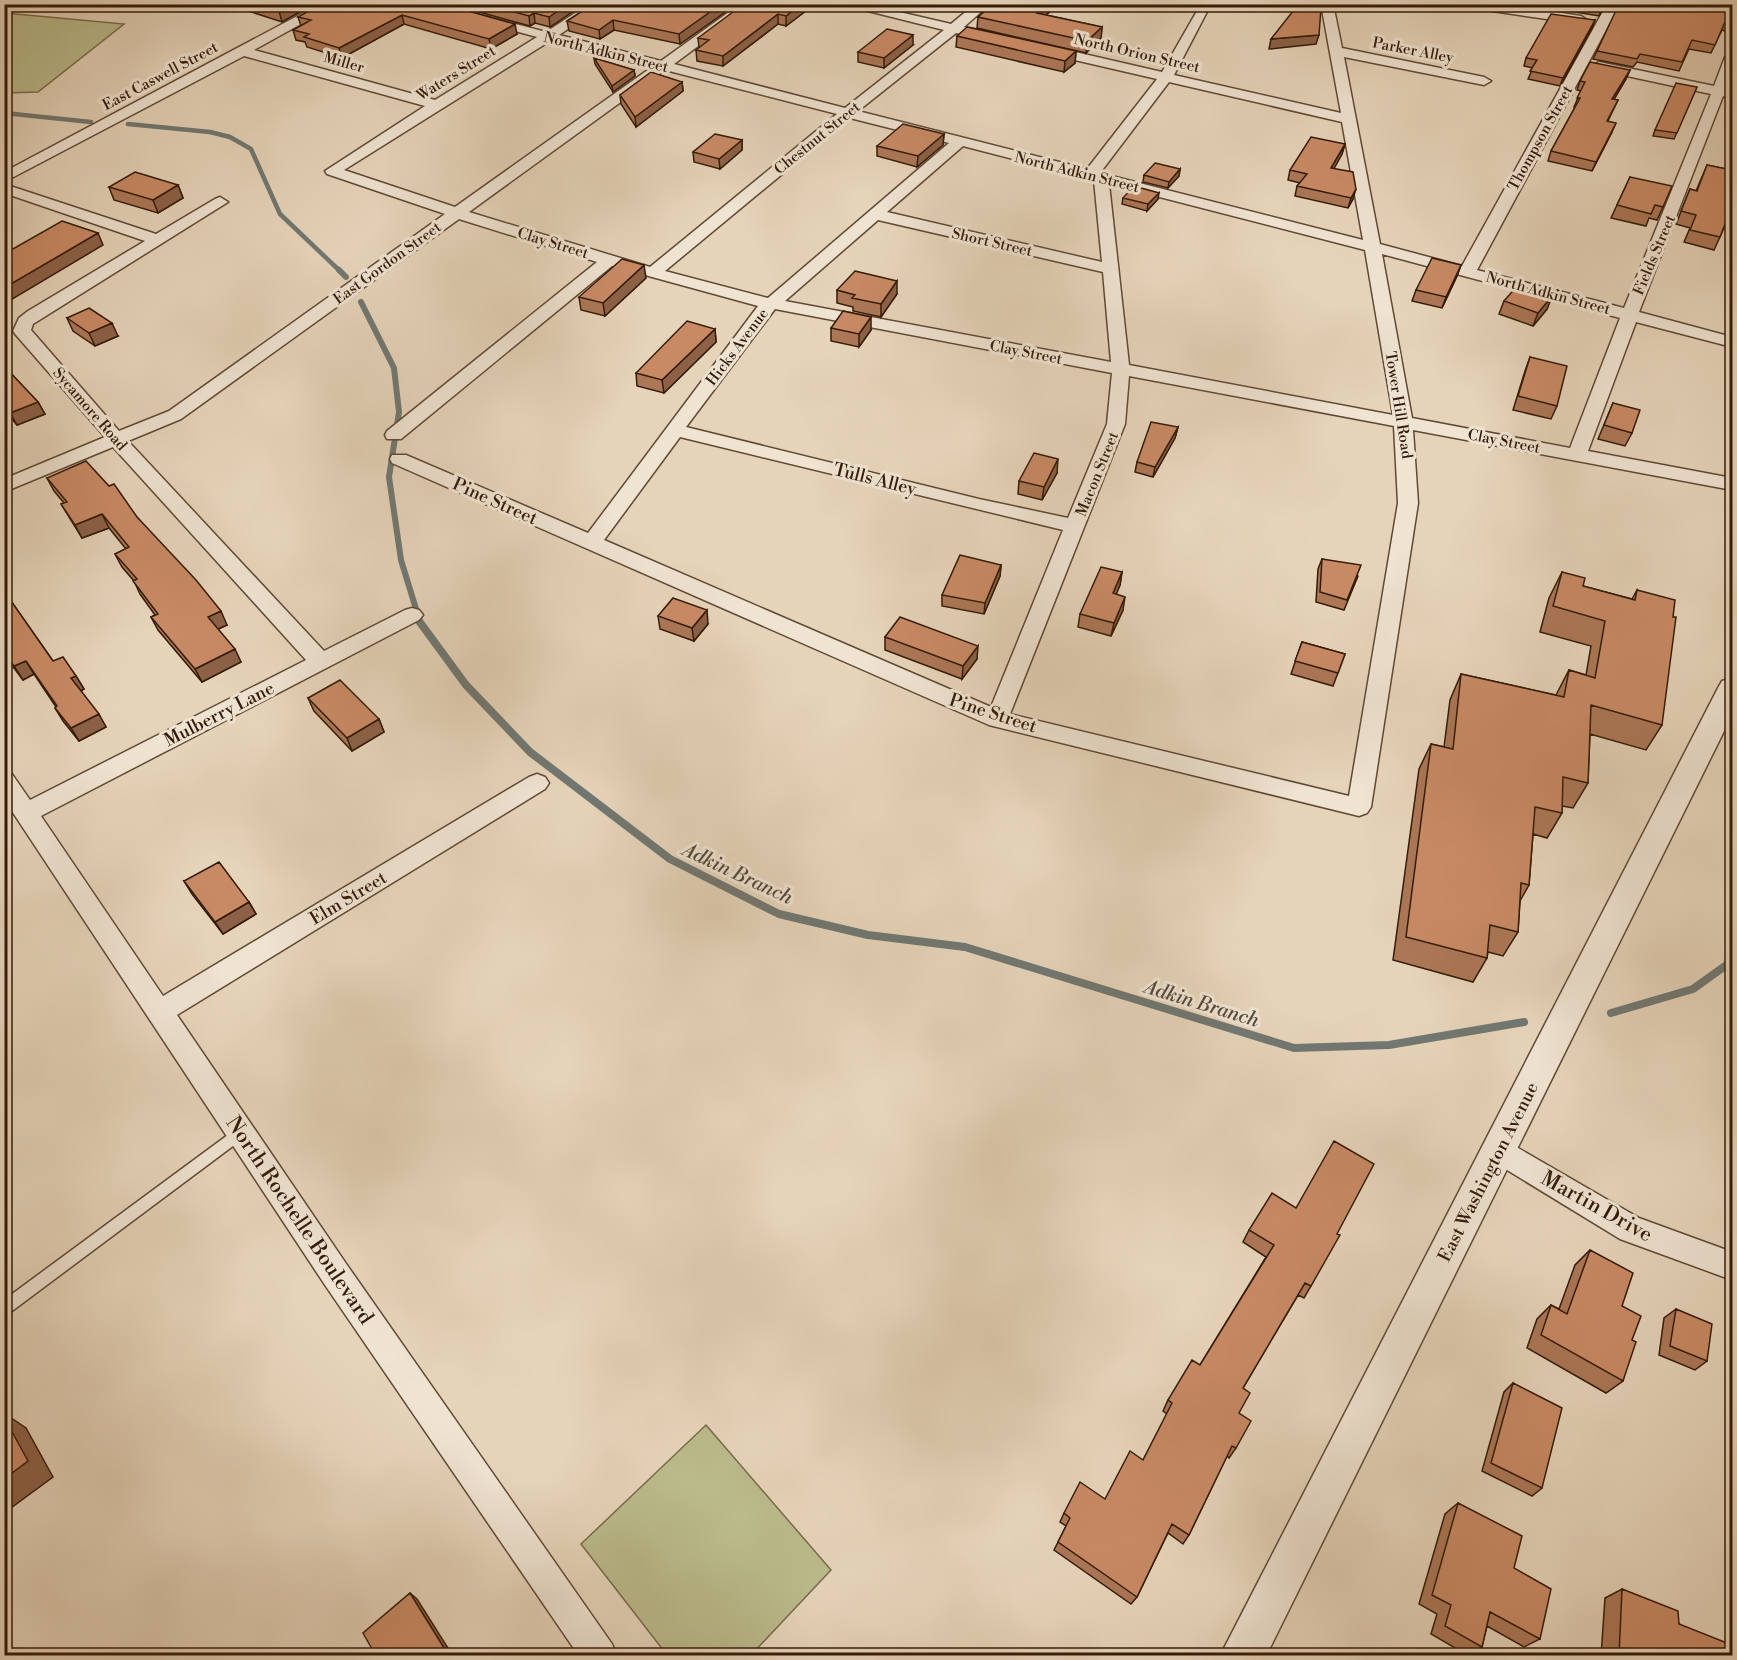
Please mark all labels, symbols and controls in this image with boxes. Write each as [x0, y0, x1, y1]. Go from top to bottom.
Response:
street label: North Adkin Street [542, 28, 671, 77]
street label: North Orion Street [1072, 30, 1202, 77]
street label: Parker Alley [1371, 33, 1456, 68]
street label: East Caswell Street [99, 38, 222, 115]
street label: Waters Street [412, 41, 500, 106]
street label: Miller [321, 48, 367, 77]
street label: Thompson Street [1504, 82, 1577, 194]
street label: Chestnut Street [770, 97, 865, 179]
street label: North Adkin Street [1013, 148, 1142, 197]
street label: Fields Street [1629, 211, 1680, 298]
street label: East Gordon Street [330, 218, 445, 309]
street label: Clay Street [515, 224, 591, 263]
street label: Short Street [950, 224, 1035, 261]
street label: North Adkin Street [1484, 268, 1613, 319]
street label: Hicks Avenue [702, 305, 773, 390]
street label: Clay Street [988, 336, 1064, 369]
street label: Tower Hill Road [1381, 350, 1416, 461]
street label: Sycamore Road [48, 364, 131, 455]
street label: Clay Street [1466, 425, 1542, 458]
street label: Macon Street [1072, 428, 1123, 519]
street label: Tulls Alley [831, 458, 919, 501]
street label: Pine Street [449, 473, 541, 531]
street label: Mulberry Lane [160, 677, 278, 752]
street label: Pine Street [946, 689, 1040, 739]
water label: Adkin Branch [677, 837, 797, 911]
street label: Elm Street [305, 866, 392, 930]
water label: Adkin Branch [1139, 975, 1263, 1034]
street label: East Washington Avenue [1433, 1079, 1544, 1266]
street label: North Rochelle Boulevard [220, 1112, 379, 1330]
street label: Martin Drive [1536, 1166, 1657, 1248]

